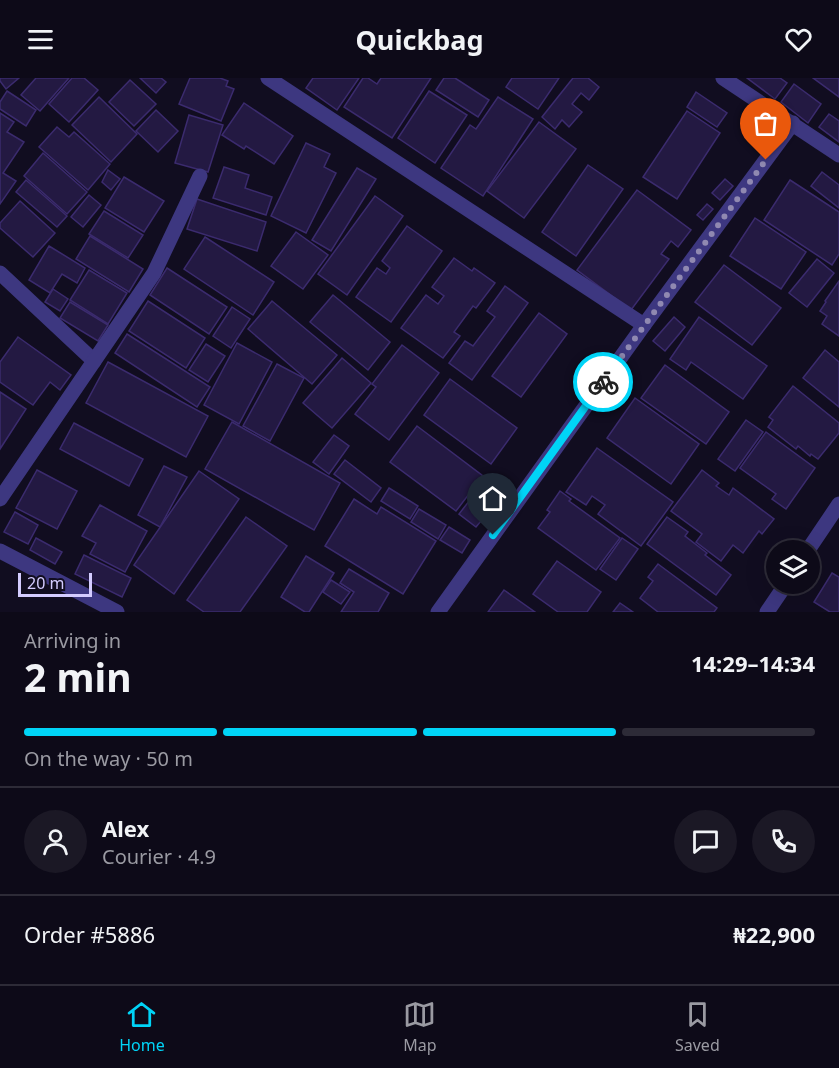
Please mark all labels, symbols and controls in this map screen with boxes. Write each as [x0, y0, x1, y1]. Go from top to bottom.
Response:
text: Quickbag [356, 21, 483, 58]
icon: menu [24, 23, 57, 56]
icon: heart [782, 23, 815, 56]
pin [740, 98, 791, 160]
icon: bag [749, 107, 782, 140]
courier [573, 352, 633, 412]
icon: bike [587, 366, 620, 399]
pin [467, 473, 518, 535]
icon: home [476, 482, 509, 515]
map controls [766, 540, 820, 594]
button: layers [766, 540, 820, 594]
scale bar [18, 570, 92, 598]
text: 20 m [27, 572, 64, 594]
text: Arriving in [24, 627, 121, 654]
text: 14:29–14:34 [691, 648, 815, 678]
text: 2 min [24, 650, 131, 703]
text: On the way · 50 m [24, 745, 193, 772]
button: person [24, 810, 87, 873]
button: chat [674, 810, 737, 873]
button: phone [752, 810, 815, 873]
text: Alex [102, 813, 149, 843]
text: Courier · 4.9 [102, 843, 216, 870]
text: Order #5886 [24, 919, 155, 949]
text: ₦22,900 [733, 919, 815, 949]
tab: Home [119, 998, 165, 1056]
tab: Map [403, 998, 437, 1056]
tab: Saved [675, 998, 720, 1056]

